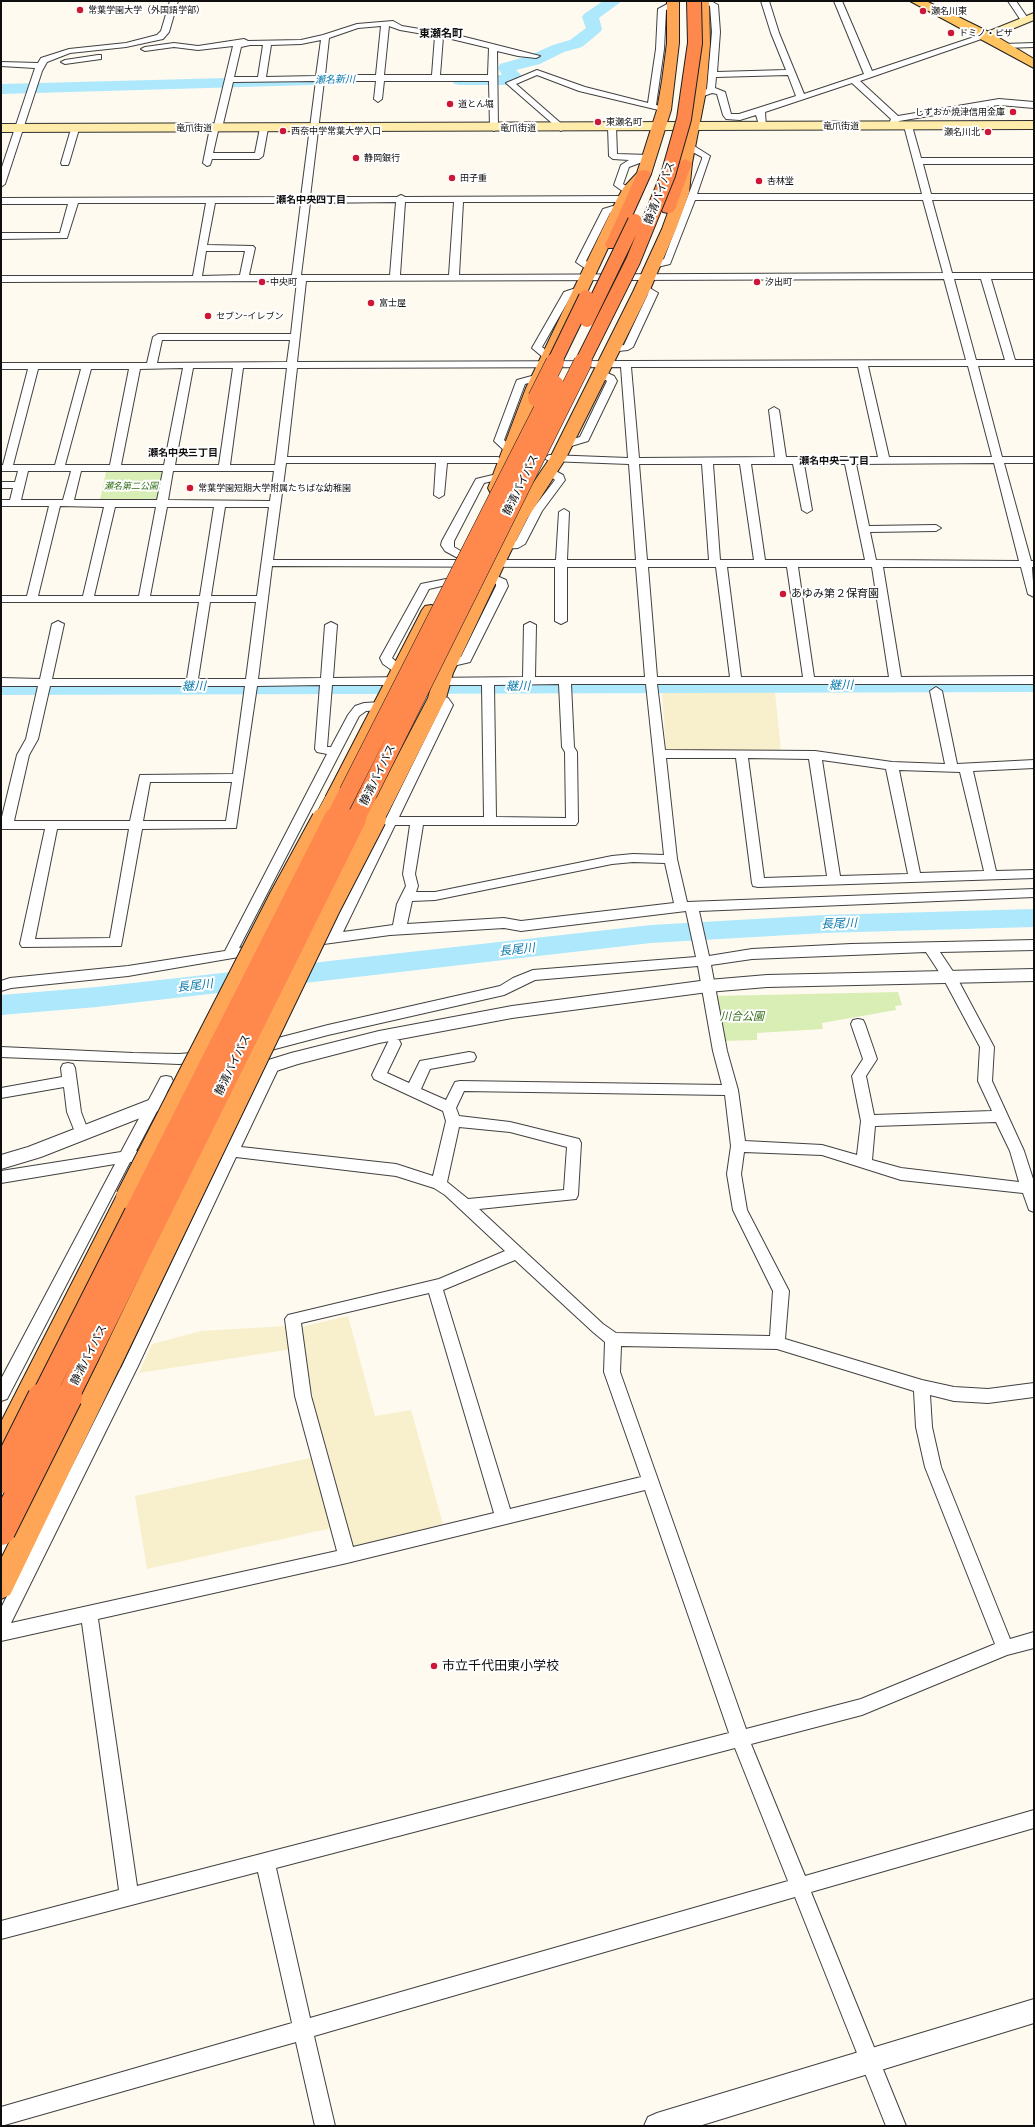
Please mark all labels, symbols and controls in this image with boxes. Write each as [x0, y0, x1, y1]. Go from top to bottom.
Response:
marker: 常葉学園大学（外国語学部） [75, 5, 85, 15]
place label: 常葉学園大学（外国語学部） [88, 5, 205, 15]
marker: 瀬名川東 [918, 6, 928, 16]
place label: 瀬名川東 [931, 6, 967, 16]
district label: 東瀬名町 [419, 27, 463, 41]
marker: ドミノ・ピザ [946, 28, 956, 38]
place label: ドミノ・ピザ [959, 28, 1013, 38]
water label: 瀬名新川 [315, 74, 355, 86]
marker: 道とん堀 [445, 99, 455, 109]
place label: 道とん堀 [458, 99, 494, 109]
place label: しずおか焼津信用金庫 [915, 107, 1005, 117]
marker: しずおか焼津信用金庫 [1008, 107, 1018, 117]
marker: 東瀬名町 [593, 117, 603, 127]
place label: 東瀬名町 [606, 117, 642, 127]
street label: 竜爪街道 [823, 121, 859, 131]
street label: 竜爪街道 [176, 123, 212, 133]
street label: 竜爪街道 [500, 123, 536, 133]
marker: 西奈中学常葉大学入口 [278, 126, 288, 136]
place label: 西奈中学常葉大学入口 [291, 126, 381, 136]
place label: 瀬名川北 [944, 127, 980, 137]
marker: 瀬名川北 [983, 127, 993, 137]
marker: 静岡銀行 [351, 153, 361, 163]
place label: 静岡銀行 [364, 153, 400, 163]
street label: 静清バイパス [642, 160, 678, 226]
marker: 田子重 [447, 173, 457, 183]
place label: 田子重 [460, 173, 487, 183]
marker: 杏林堂 [754, 176, 764, 186]
place label: 杏林堂 [767, 176, 794, 186]
district label: 瀬名中央四丁目 [276, 194, 346, 206]
marker: 中央町 [257, 277, 267, 287]
place label: 中央町 [270, 277, 297, 287]
marker: 汐出町 [752, 277, 762, 287]
place label: 汐出町 [765, 277, 792, 287]
marker: 富士屋 [366, 298, 376, 308]
place label: 富士屋 [379, 298, 406, 308]
marker: セブン-イレブン [203, 311, 213, 321]
place label: セブン-イレブン [216, 311, 283, 321]
district label: 瀬名中央三丁目 [148, 447, 218, 459]
street label: 静清バイパス [501, 452, 541, 518]
district label: 瀬名中央一丁目 [799, 455, 869, 467]
park label: 瀬名第二公園 [104, 481, 158, 491]
marker: 常葉学園短期大学附属たちばな幼稚園 [185, 483, 195, 493]
place label: 常葉学園短期大学附属たちばな幼稚園 [198, 483, 351, 493]
place label: あゆみ第２保育園 [791, 587, 879, 601]
marker: あゆみ第２保育園 [778, 589, 788, 599]
water label: 継川 [829, 679, 853, 693]
water label: 継川 [182, 680, 206, 694]
water label: 継川 [506, 680, 530, 694]
street label: 静清バイパス [358, 742, 398, 808]
water label: 長尾川 [821, 916, 857, 932]
water label: 長尾川 [498, 941, 536, 959]
water label: 長尾川 [176, 977, 214, 995]
park label: 川合公園 [720, 1010, 764, 1024]
street label: 静清バイパス [213, 1032, 253, 1098]
street label: 静清バイパス [68, 1323, 110, 1387]
place label: 市立千代田東小学校 [442, 1658, 559, 1674]
marker: 市立千代田東小学校 [429, 1661, 439, 1671]

